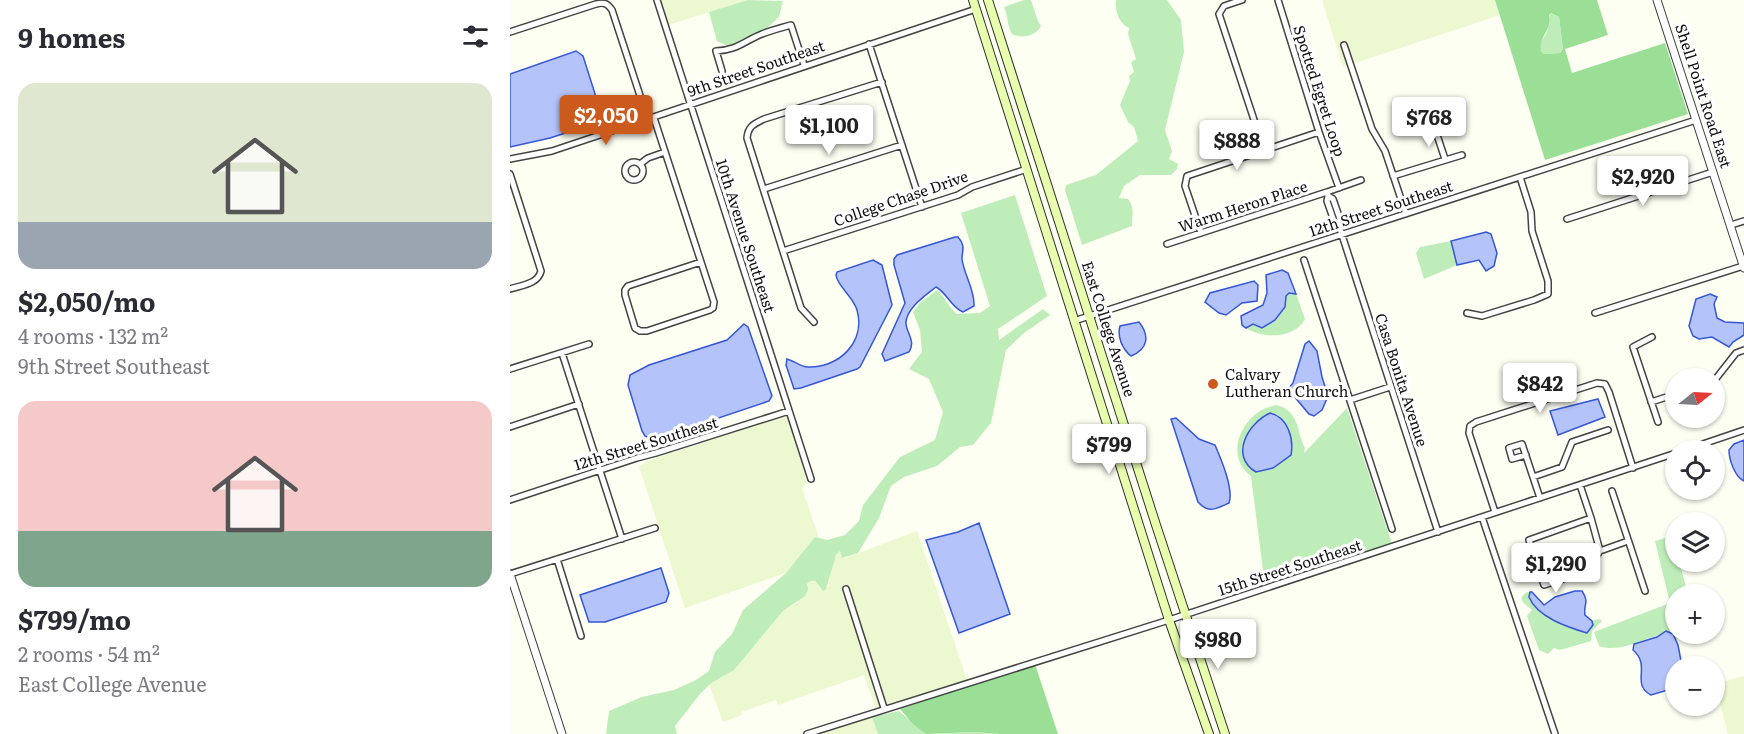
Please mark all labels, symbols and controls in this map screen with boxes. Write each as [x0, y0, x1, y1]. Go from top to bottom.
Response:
text: 9 homes [18, 17, 125, 56]
icon: filters [459, 20, 492, 53]
street label: Shell Point Road East [1670, 20, 1739, 171]
street label: Spotted Egret Loop [1288, 22, 1352, 159]
street label: 9th Street Southeast [684, 33, 827, 102]
pin: $2,050 [557, 95, 655, 146]
pin: $768 [1393, 97, 1465, 148]
text: $2,050 [574, 99, 638, 129]
text: $768 [1406, 101, 1452, 131]
pin: $1,100 [780, 105, 878, 156]
text: $1,100 [799, 109, 859, 139]
pin: $888 [1201, 120, 1273, 171]
icon: home [201, 122, 309, 230]
text: $888 [1213, 124, 1261, 154]
street label: 10th Avenue Southeast [711, 156, 782, 315]
pin: $2,920 [1594, 156, 1692, 207]
text: $2,920 [1611, 160, 1675, 190]
street label: College Chase Drive [830, 164, 971, 231]
street label: Warm Heron Place [1175, 174, 1310, 237]
street label: 12th Street Southeast [1306, 174, 1455, 242]
street label: East College Avenue [1077, 258, 1142, 400]
text: $2,050/mo [18, 281, 155, 320]
street label: Casa Bonita Avenue [1370, 310, 1435, 449]
text: 4 rooms · 132 m² [18, 320, 168, 350]
text: 9th Street Southeast [18, 350, 210, 380]
place label: Calvary Lutheran Church [1225, 362, 1349, 402]
pin: $842 [1504, 363, 1576, 414]
text: $842 [1517, 367, 1563, 397]
north arrow [1665, 368, 1725, 428]
map controls [1665, 368, 1725, 716]
marker: Calvary Lutheran Church [1206, 377, 1220, 391]
street label: 12th Street Southeast [571, 410, 720, 475]
pin: $799 [1073, 424, 1145, 475]
text: $799 [1086, 428, 1132, 458]
icon: home [201, 440, 309, 548]
button: locate [1665, 440, 1725, 500]
button: layers [1665, 512, 1725, 572]
street label: 15th Street Southeast [1215, 533, 1364, 601]
pin: $1,290 [1507, 543, 1605, 594]
text: $1,290 [1525, 547, 1587, 577]
button: + [1665, 584, 1725, 644]
text: $799/mo [18, 599, 131, 638]
pin: $980 [1182, 619, 1254, 670]
text: $980 [1194, 623, 1242, 653]
text: 2 rooms · 54 m² [18, 638, 160, 668]
button: − [1665, 656, 1725, 716]
text: East College Avenue [18, 668, 207, 698]

